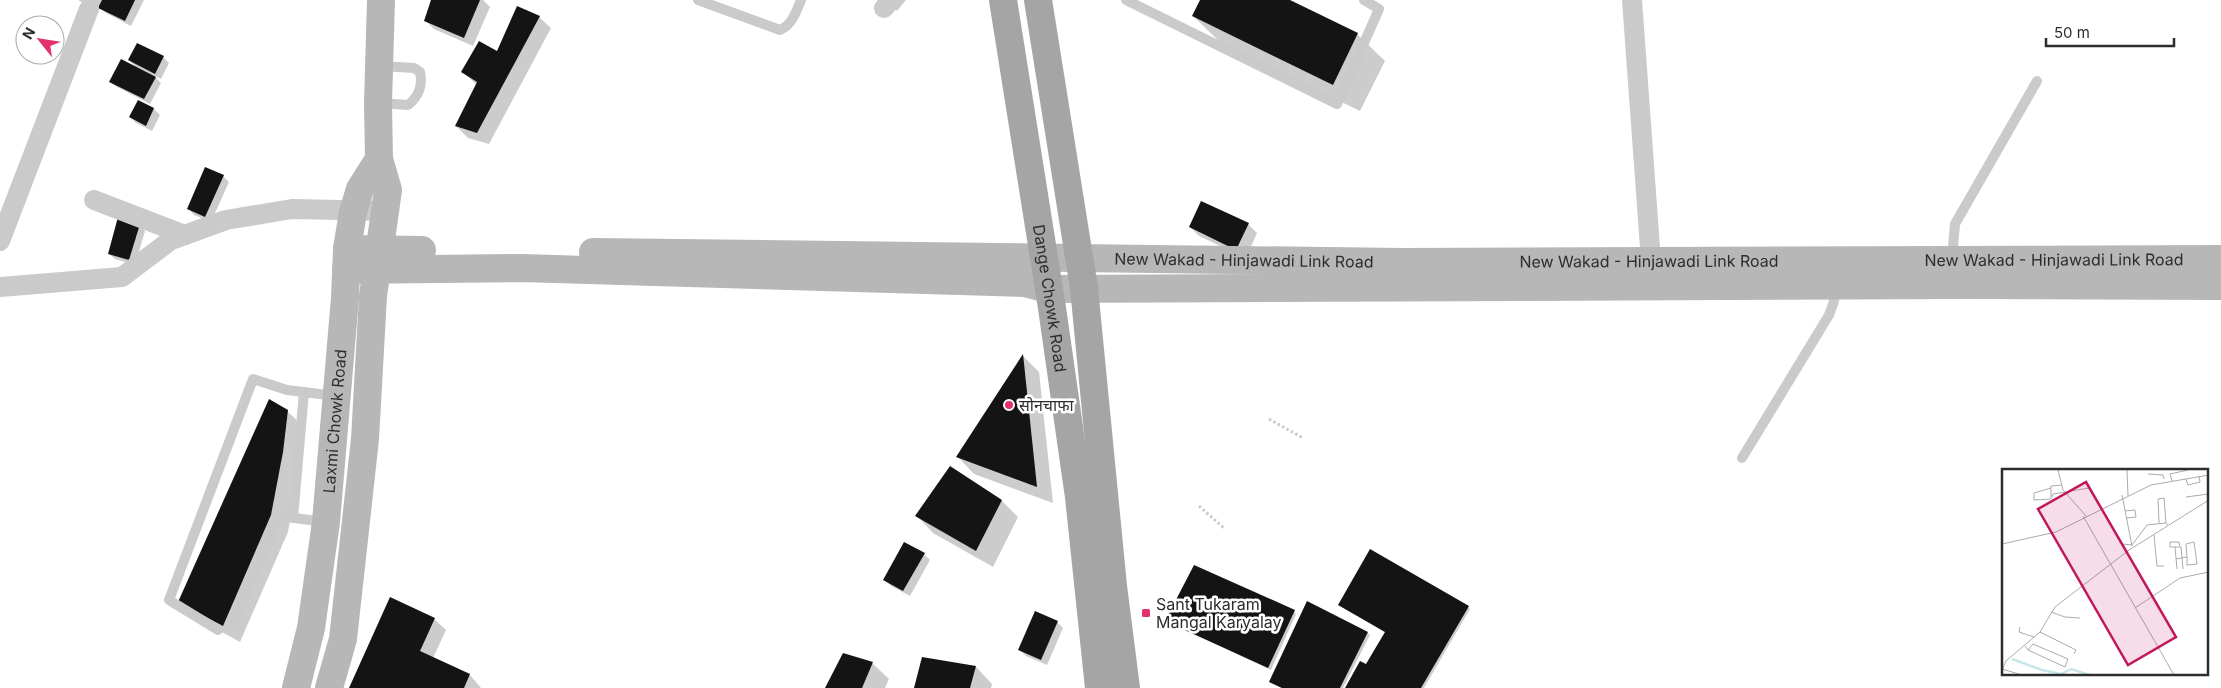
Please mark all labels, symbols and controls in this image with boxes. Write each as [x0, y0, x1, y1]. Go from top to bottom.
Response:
north arrow [15, 15, 65, 65]
scale bar [2046, 15, 2174, 47]
text: 50 m [2054, 23, 2090, 42]
text: N [18, 24, 38, 42]
street label: Dange Chowk Road [1029, 223, 1071, 373]
street label: New Wakad - Hinjawadi Link Road [1114, 248, 1374, 272]
street label: New Wakad - Hinjawadi Link Road [1924, 249, 2184, 270]
street label: New Wakad - Hinjawadi Link Road [1519, 251, 1779, 272]
street label: Laxmi Chowk Road [318, 348, 351, 494]
place label: सोनचाफा [1019, 395, 1074, 415]
marker: सोनचाफा [1003, 399, 1015, 411]
inset map [2002, 469, 2208, 676]
place label: Sant Tukaram Mangal Karyalay [1156, 594, 1282, 632]
marker: Sant Tukaram Mangal Karyalay [1140, 607, 1152, 619]

